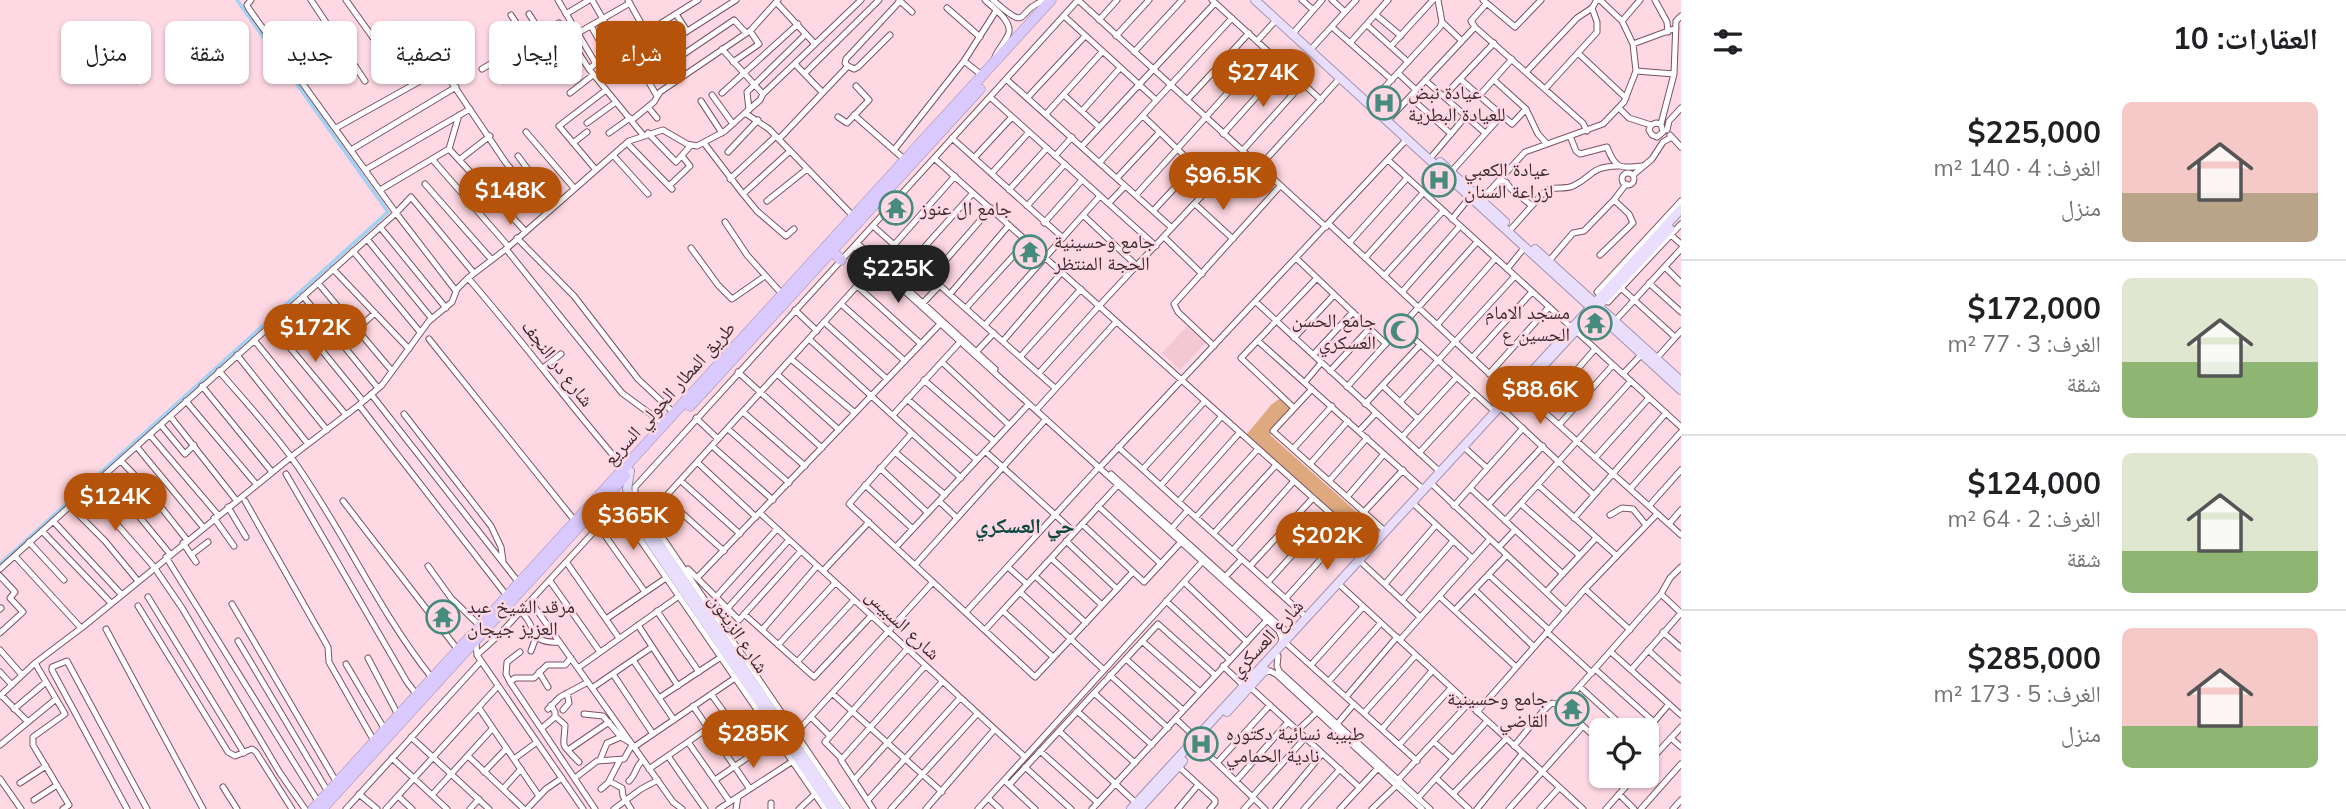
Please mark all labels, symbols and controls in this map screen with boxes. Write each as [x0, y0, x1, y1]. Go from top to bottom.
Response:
text: العقارات: 10 [2173, 19, 2318, 57]
chip: منزل [61, 21, 151, 84]
chip: شقة [165, 21, 249, 84]
chip: جديد [263, 21, 357, 84]
chip: تصفية [371, 21, 475, 84]
chip: إيجار [489, 21, 582, 84]
chip: شراء [596, 21, 686, 84]
icon: filters [1709, 23, 1747, 61]
pin: $274K [1214, 50, 1312, 109]
text: $274K [1228, 57, 1298, 86]
place label: عيادة نبض للعيادة البطرية [1408, 80, 1506, 126]
hospital icon: عيادة نبض للعيادة البطرية [1365, 84, 1403, 122]
text: $225,000 [1968, 113, 2101, 151]
icon: home [2178, 130, 2262, 214]
pin: $96.5K [1166, 152, 1280, 212]
text: الغرف: 4 · 140 m² [1934, 153, 2101, 182]
place label: عيادة الكعبي لزراعة السنان [1464, 157, 1553, 203]
text: $96.5K [1185, 160, 1261, 189]
hospital icon: عيادة الكعبي لزراعة السنان [1420, 161, 1458, 199]
pin: $148K [461, 168, 559, 227]
text: $148K [475, 175, 545, 204]
temple icon: جامع ال عنوز [877, 189, 915, 227]
text: منزل [2061, 193, 2101, 222]
place label: جامع ال عنوز [919, 196, 1012, 221]
place label: جامع وحسينية الحجة المنتظر [1053, 229, 1155, 275]
temple icon: جامع وحسينية الحجة المنتظر [1011, 233, 1049, 271]
pin: $225K [849, 246, 947, 305]
text: $225K [863, 253, 933, 282]
text: $172,000 [1968, 289, 2101, 327]
place label: مسجد الامام الحسين ع [1485, 300, 1570, 346]
pin: $172K [266, 304, 364, 364]
temple icon: مسجد الامام الحسين ع [1576, 304, 1614, 342]
icon: home [2178, 306, 2262, 390]
place label: جامع الحسن العسكري [1292, 308, 1376, 358]
text: $172K [280, 312, 350, 341]
mosque icon: جامع الحسن العسكري [1382, 312, 1420, 350]
street label: شارع در النجف [517, 315, 599, 411]
street label: طريق المطار الحولي السريع [598, 316, 743, 473]
text: الغرف: 3 · 77 m² [1947, 329, 2101, 358]
pin: $88.6K [1483, 366, 1597, 426]
text: شقة [2067, 369, 2101, 398]
text: $88.6K [1502, 374, 1578, 403]
text: $124,000 [1968, 464, 2101, 502]
pin: $124K [66, 474, 164, 533]
text: $124K [80, 481, 150, 510]
icon: home [2178, 481, 2262, 565]
pin: $365K [584, 492, 682, 552]
text: $365K [598, 500, 668, 529]
text: الغرف: 2 · 64 m² [1947, 504, 2101, 533]
district label: حي العسكري [975, 512, 1075, 542]
pin: $202K [1278, 512, 1376, 572]
text: $202K [1292, 520, 1362, 549]
text: شقة [2067, 544, 2101, 573]
street label: شارع السبيس [860, 583, 946, 665]
street label: شارع الزيتون [704, 589, 774, 677]
place label: مرقد الشيخ عبد العزيز جيجان [467, 594, 575, 640]
street label: شارع العسكري [1224, 594, 1311, 685]
temple icon: مرقد الشيخ عبد العزيز جيجان [424, 598, 462, 636]
text: $285,000 [1968, 639, 2101, 677]
icon: home [2178, 656, 2262, 740]
text: الغرف: 5 · 173 m² [1934, 679, 2101, 708]
place label: جامع وحسينية القاضي [1447, 686, 1548, 736]
temple icon: جامع وحسينية القاضي [1553, 690, 1591, 728]
pin: $285K [704, 710, 802, 770]
text: $285K [718, 718, 788, 747]
map controls [1589, 718, 1659, 788]
button: locate [1589, 718, 1659, 788]
text: منزل [2061, 719, 2101, 748]
place label: طبيبه نسائية دكتوره نادية الحمامي [1226, 721, 1365, 771]
hospital icon: طبيبه نسائية دكتوره نادية الحمامي [1182, 725, 1220, 763]

